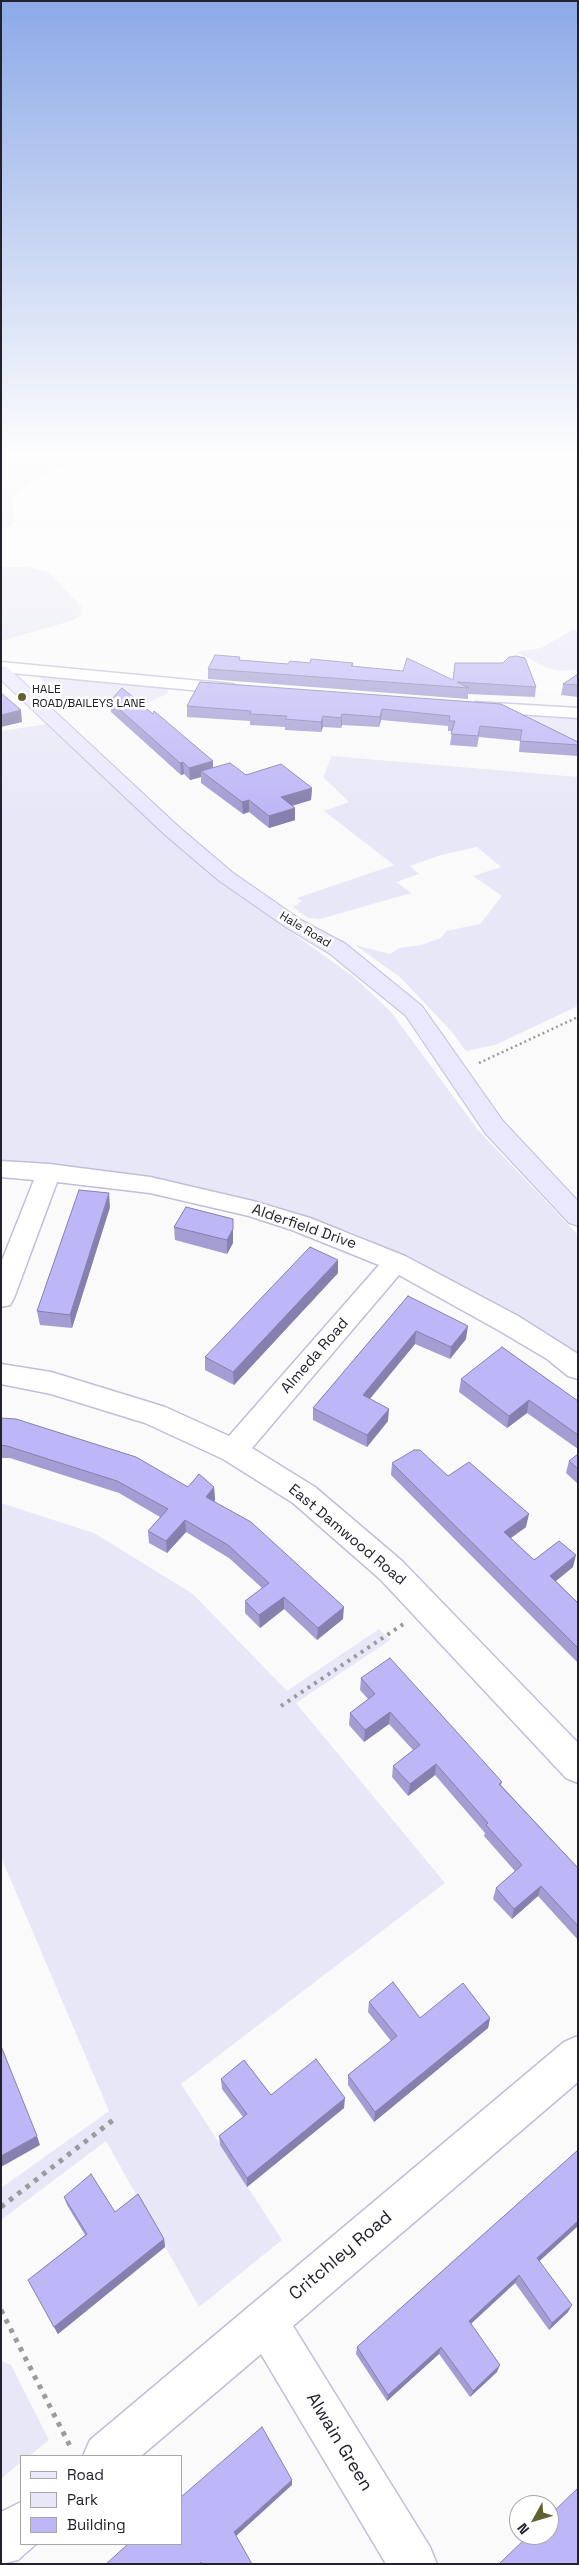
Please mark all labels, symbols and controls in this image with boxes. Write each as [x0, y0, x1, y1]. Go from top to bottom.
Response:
place label: HALE ROAD/BAILEYS LANE [32, 683, 145, 711]
marker: HALE ROAD/BAILEYS LANE [16, 691, 28, 703]
street label: Hale Road [277, 909, 333, 951]
street label: Alderfield Drive [249, 1201, 359, 1253]
street label: Almeda Road [277, 1315, 353, 1397]
street label: East Damwood Road [285, 1481, 409, 1589]
street label: Critchley Road [285, 2207, 397, 2305]
street label: Alwain Green [301, 2389, 377, 2495]
legend [20, 2455, 182, 2545]
text: Road [67, 2465, 104, 2484]
text: Park [67, 2490, 98, 2509]
north arrow [509, 2495, 559, 2545]
text: Building [67, 2515, 126, 2534]
text: N [513, 2520, 533, 2538]

